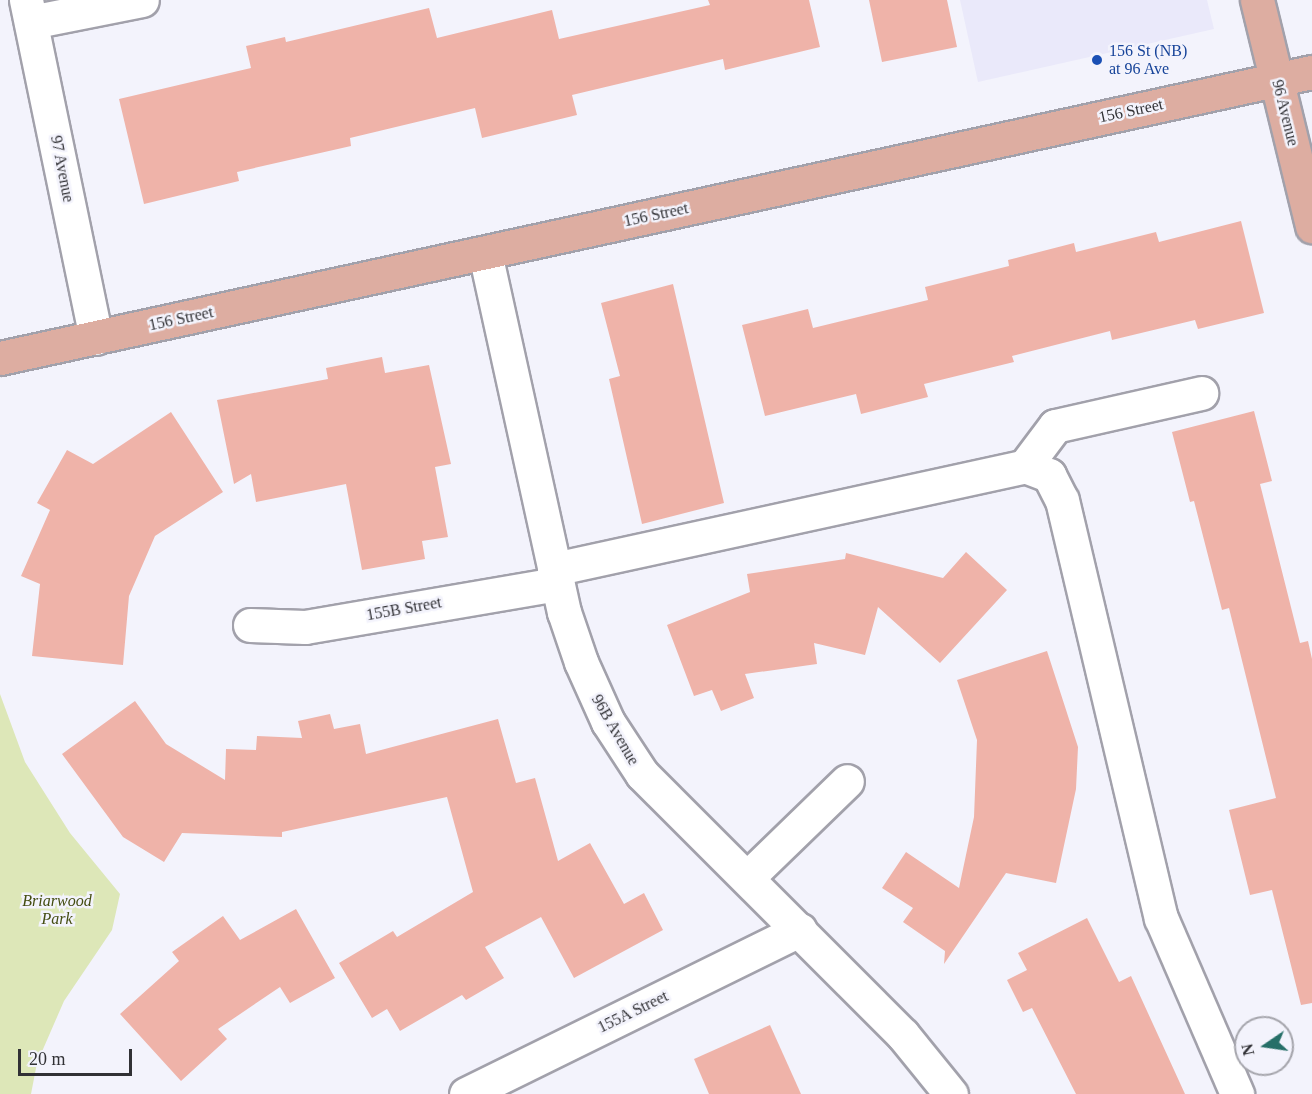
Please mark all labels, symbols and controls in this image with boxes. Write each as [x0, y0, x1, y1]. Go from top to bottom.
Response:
place label: 156 St (NB) at 96 Ave [1109, 41, 1187, 79]
marker: 156 St (NB) at 96 Ave [1090, 53, 1104, 67]
street label: 96 Avenue [1267, 77, 1303, 149]
street label: 156 Street [1097, 95, 1165, 127]
street label: 97 Avenue [46, 134, 78, 204]
street label: 156 Street [622, 199, 690, 231]
street label: 156 Street [147, 303, 215, 335]
street label: 155B Street [365, 593, 443, 625]
street label: 96B Avenue [587, 691, 643, 769]
park label: Briarwood Park [22, 891, 92, 929]
street label: 155A Street [594, 987, 672, 1037]
north arrow [1234, 1016, 1294, 1076]
scale bar [21, 1037, 135, 1075]
text: N [1238, 1042, 1258, 1057]
text: 20 m [29, 1049, 66, 1069]

